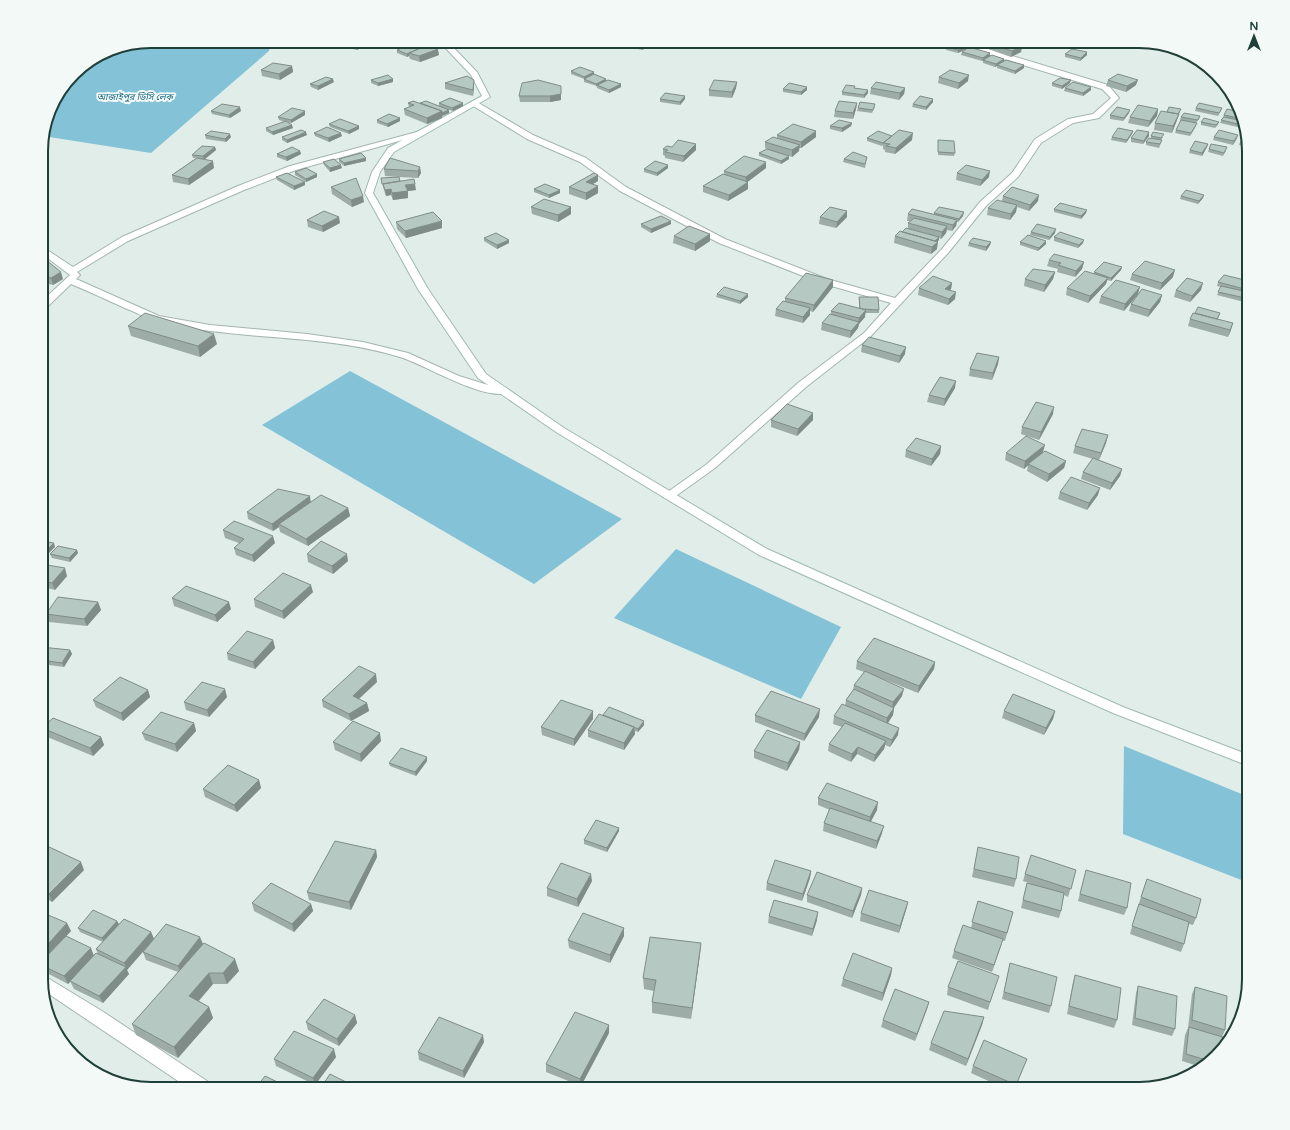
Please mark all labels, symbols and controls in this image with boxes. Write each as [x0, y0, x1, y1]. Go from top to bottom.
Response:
north arrow [1234, 16, 1274, 56]
text: N [1250, 20, 1258, 33]
water label: আজাইপুর ডিসি লেক [97, 91, 175, 103]

